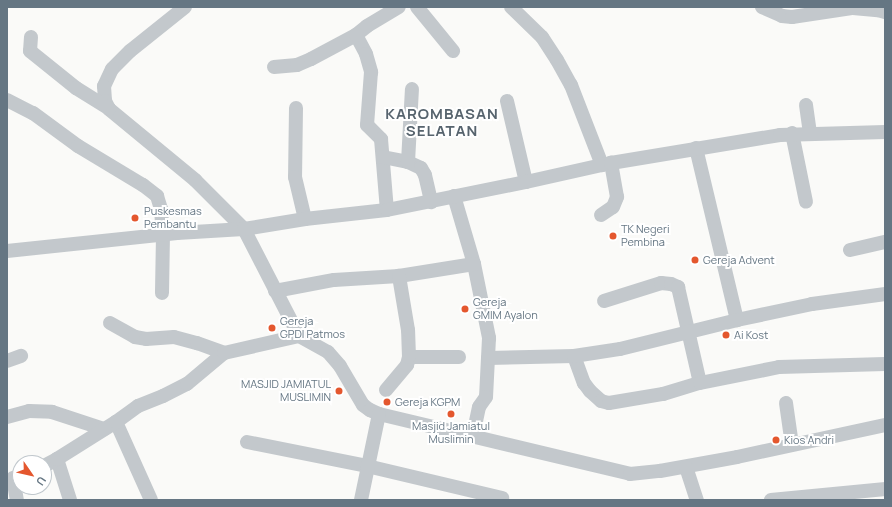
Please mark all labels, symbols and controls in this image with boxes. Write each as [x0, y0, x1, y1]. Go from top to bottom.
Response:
district label: KAROMBASAN SELATAN [385, 104, 499, 139]
place label: Puskesmas Pembantu [144, 205, 202, 231]
marker: Puskesmas Pembantu [129, 212, 141, 224]
place label: TK Negeri Pembina [621, 223, 670, 249]
marker: TK Negeri Pembina [608, 231, 618, 241]
place label: Gereja Advent [703, 253, 775, 267]
marker: Gereja Advent [690, 255, 700, 265]
place label: Gereja GMIM Ayalon [473, 296, 538, 322]
marker: Gereja GMIM Ayalon [460, 304, 470, 314]
place label: Gereja GPDI Patmos [280, 315, 345, 341]
marker: Gereja GPDI Patmos [267, 323, 277, 333]
place label: Ai Kost [734, 328, 768, 342]
marker: Ai Kost [721, 330, 731, 340]
place label: MASJID JAMIATUL MUSLIMIN [241, 378, 331, 404]
marker: MASJID JAMIATUL MUSLIMIN [334, 386, 344, 396]
place label: Gereja KGPM [395, 395, 460, 409]
marker: Gereja KGPM [382, 397, 392, 407]
marker: Masjid Jamiatul Muslimin [446, 409, 456, 419]
place label: Masjid Jamiatul Muslimin [412, 420, 490, 446]
place label: Kios Andri [784, 433, 834, 447]
marker: Kios Andri [771, 435, 781, 445]
north arrow [12, 455, 52, 495]
text: U [33, 474, 50, 489]

